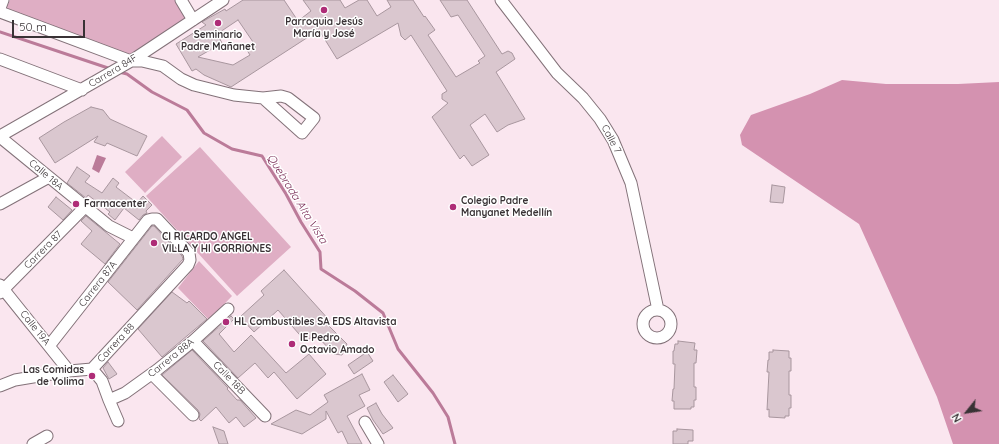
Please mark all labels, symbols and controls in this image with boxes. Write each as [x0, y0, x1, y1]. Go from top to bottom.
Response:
marker: Parroquia Jesús María y José [319, 5, 329, 15]
scale bar [14, 12, 87, 38]
place label: Parroquia Jesús María y José [285, 16, 363, 40]
marker: Seminario Padre Mañanet [213, 18, 223, 28]
text: 50 m [19, 19, 47, 34]
place label: Seminario Padre Mañanet [181, 29, 255, 52]
street label: Carrera 84F [87, 52, 139, 90]
street label: Calle 7 [599, 123, 623, 155]
water label: Quebrada Alta Vista [264, 152, 330, 246]
street label: Calle 18A [26, 157, 66, 193]
place label: Colegio Padre Manyanet Medellín [461, 195, 552, 218]
place label: Farmacenter [84, 198, 147, 210]
marker: Farmacenter [71, 199, 81, 209]
marker: Colegio Padre Manyanet Medellín [448, 202, 458, 212]
street label: Carrera 87 [22, 229, 64, 271]
place label: CI RICARDO ANGEL VILLA Y HI GORRIONES [162, 231, 271, 254]
marker: CI RICARDO ANGEL VILLA Y HI GORRIONES [149, 238, 159, 248]
street label: Carrera 87A [76, 259, 120, 309]
street label: Calle 19A [17, 308, 53, 348]
place label: HL Combustibles SA EDS Altavista [234, 316, 396, 328]
marker: HL Combustibles SA EDS Altavista [221, 317, 231, 327]
street label: Carrera 88 [95, 321, 137, 365]
place label: IE Pedro Octavio Amado [300, 332, 375, 356]
street label: Carrera 88A [146, 336, 196, 380]
marker: IE Pedro Octavio Amado [287, 339, 297, 349]
street label: Calle 18B [210, 359, 248, 397]
place label: Las Comidas de Yolima [23, 364, 84, 388]
marker: Las Comidas de Yolima [87, 371, 97, 381]
north arrow [947, 392, 987, 432]
text: N [949, 411, 965, 425]

